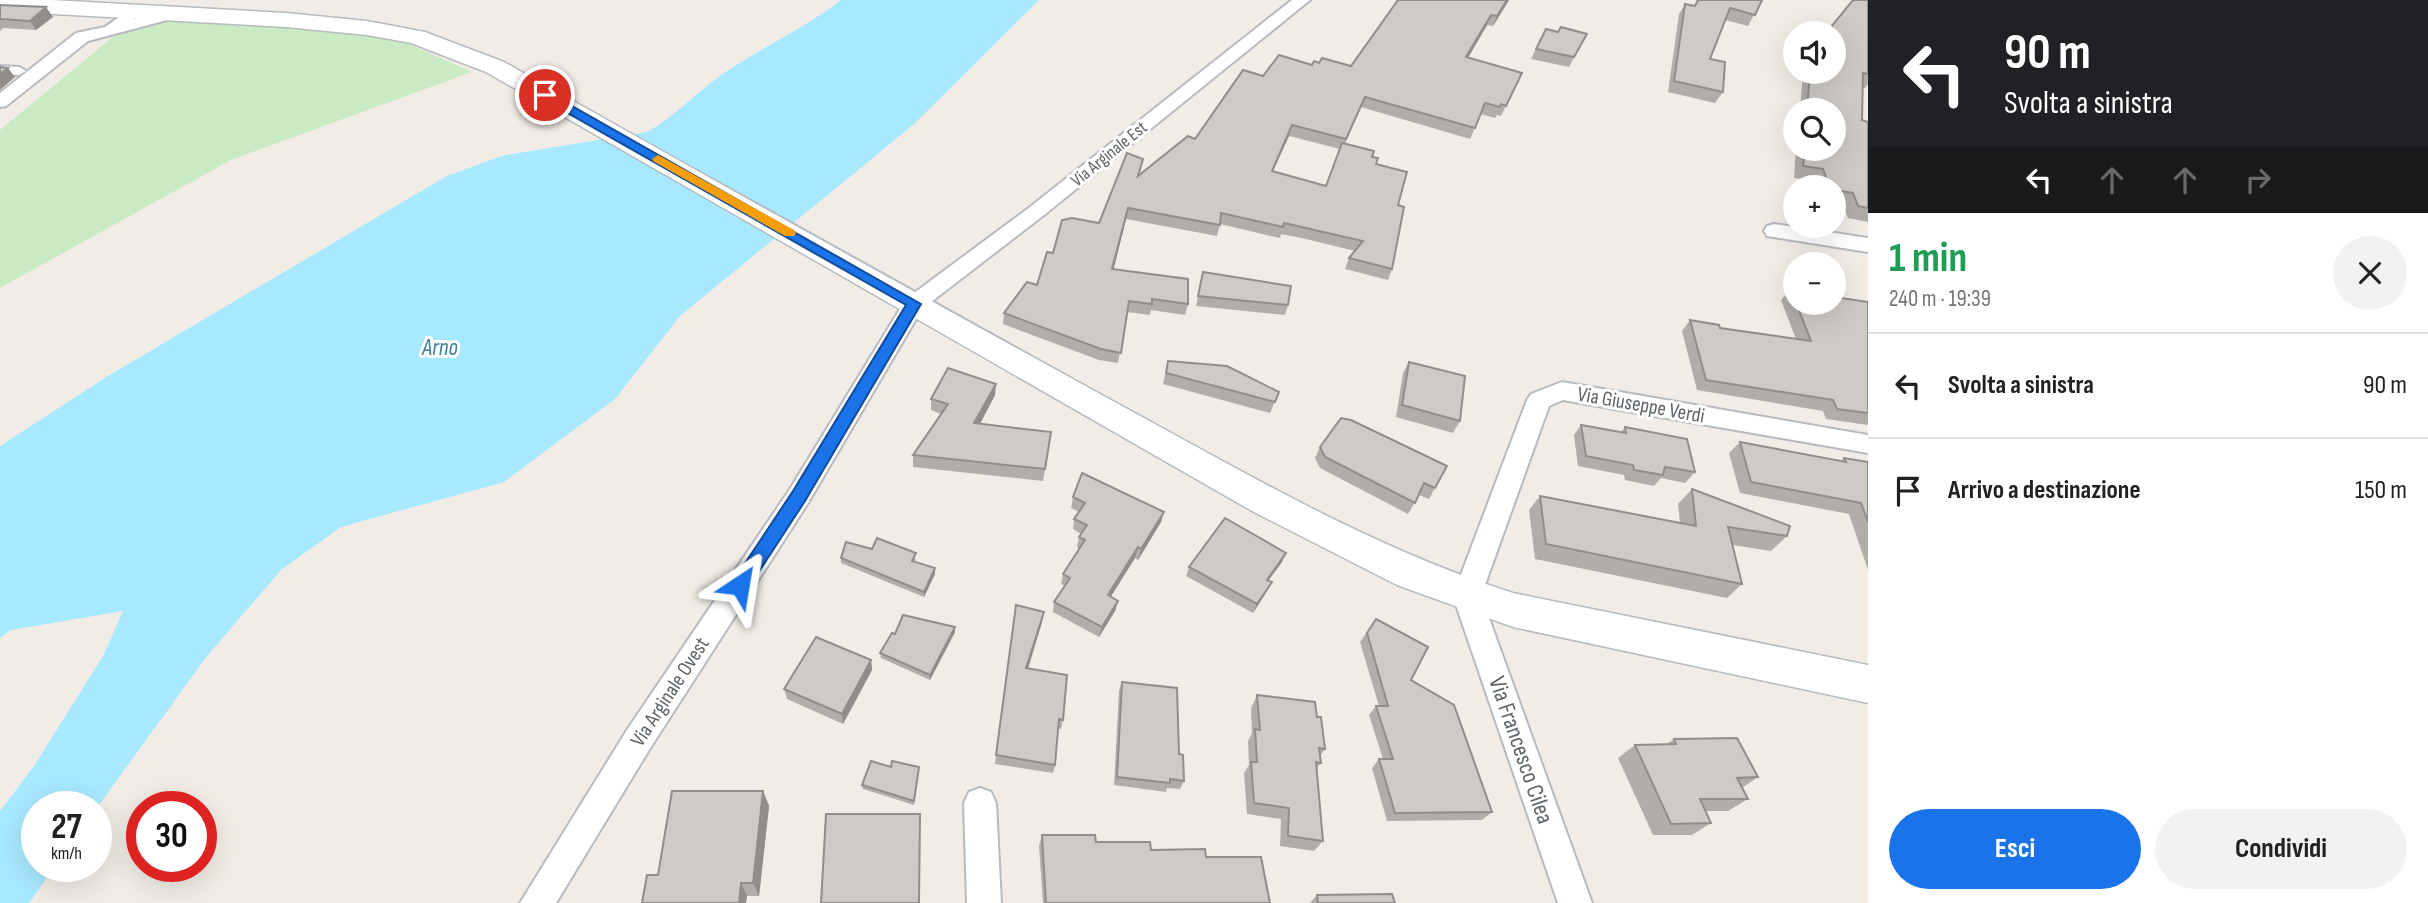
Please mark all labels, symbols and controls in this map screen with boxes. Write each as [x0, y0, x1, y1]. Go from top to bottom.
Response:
map controls [1783, 21, 1846, 315]
button: sound [1783, 21, 1846, 84]
text: 90 m [2004, 24, 2091, 83]
icon: left [1889, 28, 1980, 119]
pin [515, 65, 575, 125]
icon: arrive [526, 76, 564, 114]
text: Svolta a sinistra [2004, 84, 2173, 123]
button: search [1783, 98, 1846, 161]
street label: Via Arginale Est [1067, 117, 1152, 191]
icon: left [2020, 161, 2058, 199]
icon: ahead [2093, 161, 2131, 199]
icon: ahead [2166, 161, 2204, 199]
icon: right [2239, 161, 2277, 199]
button: + [1783, 175, 1846, 238]
text: 1 min [1889, 233, 1967, 284]
button: close [2333, 236, 2407, 310]
button: − [1783, 252, 1846, 315]
text: 240 m · 19:39 [1889, 285, 1991, 313]
water label: Arno [421, 334, 458, 362]
icon: left [1889, 367, 1927, 405]
text: Svolta a sinistra [1948, 370, 2094, 401]
text: 90 m [2363, 370, 2407, 401]
street label: Via Giuseppe Verdi [1575, 382, 1707, 428]
icon: arrive [1889, 472, 1927, 510]
text: Arrivo a destinazione [1948, 475, 2141, 506]
text: 150 m [2355, 475, 2407, 506]
position arrow [703, 548, 777, 622]
street label: Via Arginale Ovest [625, 633, 715, 751]
street label: Via Francesco Cilea [1482, 673, 1560, 827]
speed limit sign: 30 [126, 791, 217, 882]
text: 27 [51, 806, 82, 849]
button: Esci [1889, 809, 2141, 889]
button: Condividi [2155, 809, 2407, 889]
text: km/h [51, 843, 82, 864]

